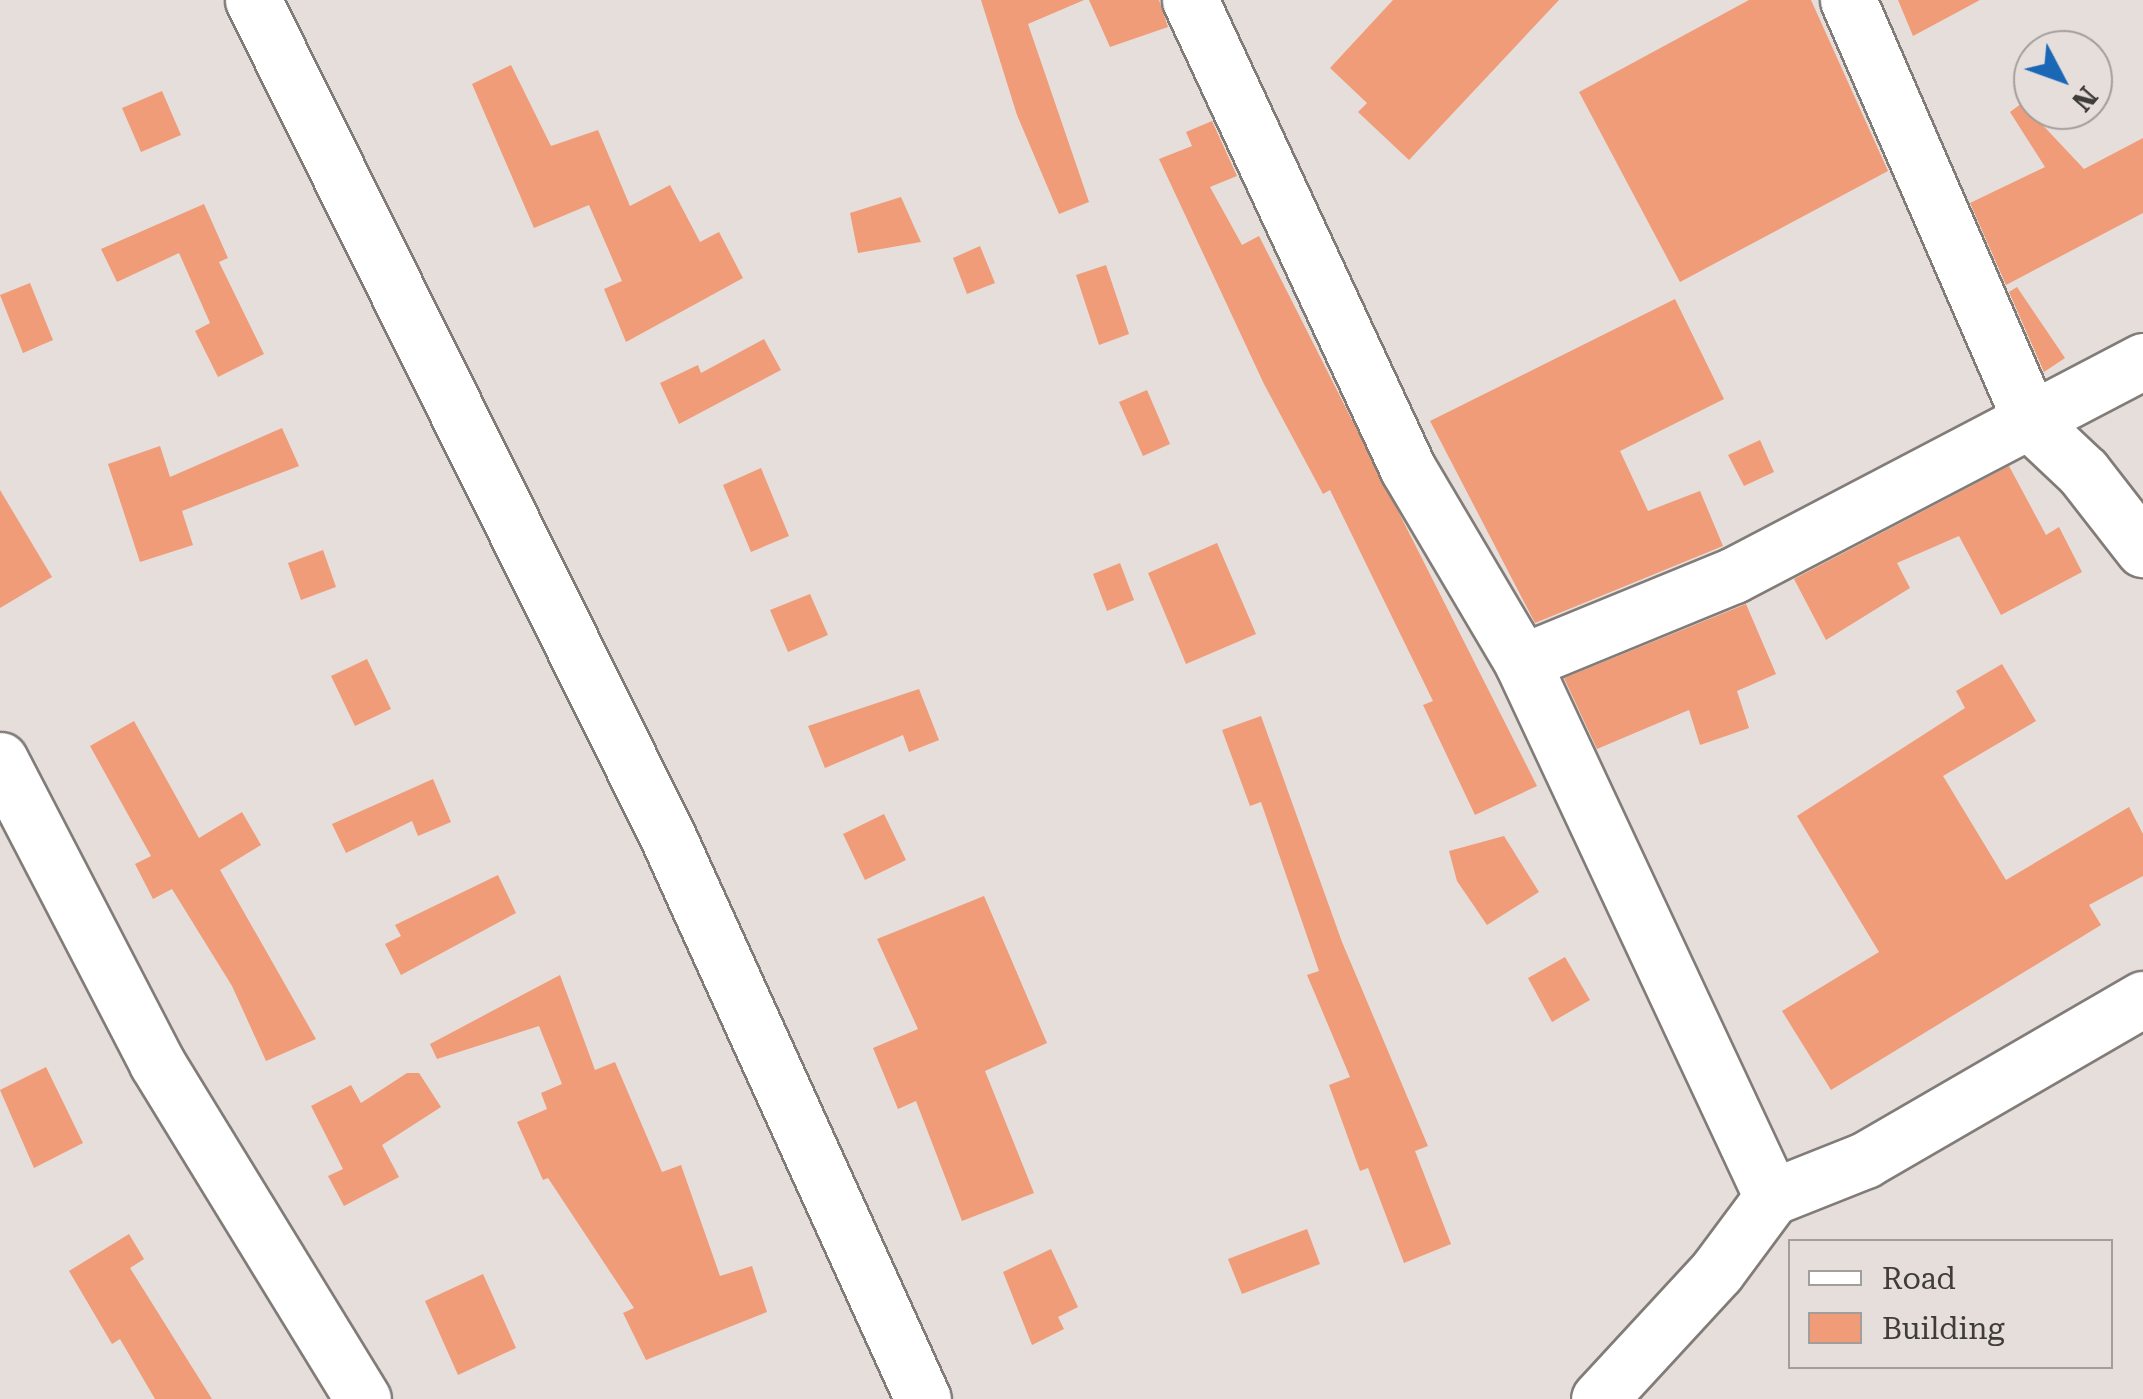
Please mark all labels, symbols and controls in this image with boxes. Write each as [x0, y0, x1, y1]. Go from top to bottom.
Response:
north arrow [2013, 30, 2113, 130]
text: N [2065, 80, 2104, 118]
legend [1788, 1239, 2113, 1369]
text: Road [1882, 1261, 1956, 1296]
text: Building [1882, 1311, 2005, 1346]

